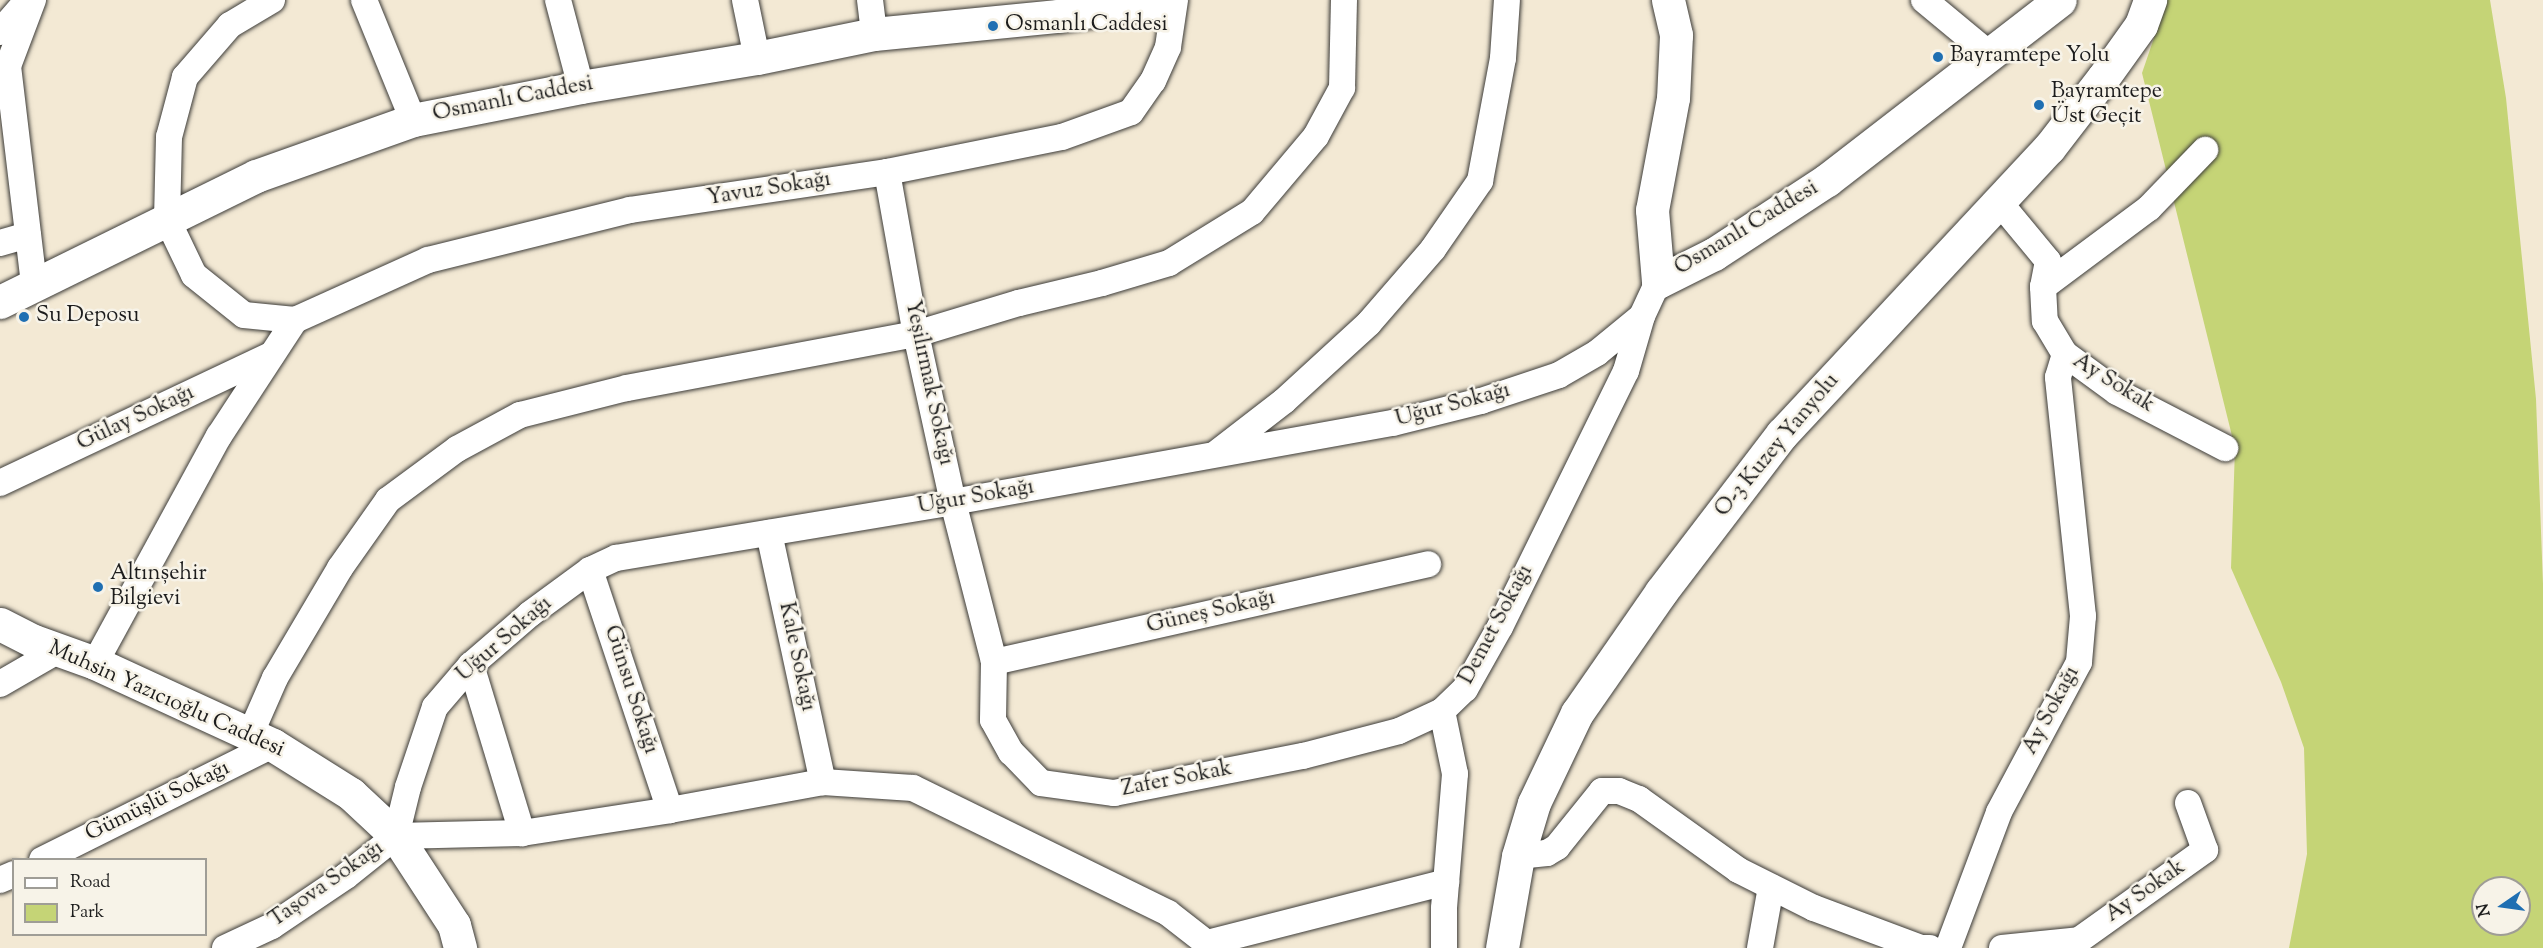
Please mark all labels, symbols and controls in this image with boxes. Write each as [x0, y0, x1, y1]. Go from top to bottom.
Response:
place label: Osmanlı Caddesi [1005, 13, 1168, 39]
marker: Osmanlı Caddesi [986, 19, 1000, 33]
place label: Bayramtepe Yolu [1950, 44, 2110, 70]
marker: Bayramtepe Yolu [1931, 50, 1945, 64]
street label: Osmanlı Caddesi [431, 72, 595, 128]
place label: Bayramtepe Üst Geçit [2051, 79, 2162, 130]
marker: Bayramtepe Üst Geçit [2032, 98, 2046, 112]
street label: Yavuz Sokağı [705, 167, 833, 213]
street label: Osmanlı Caddesi [1670, 176, 1824, 282]
street label: Yeşilırmak Sokağı [898, 298, 958, 468]
place label: Su Deposu [36, 304, 139, 330]
marker: Su Deposu [17, 310, 31, 324]
street label: Ay Sokak [2067, 349, 2159, 419]
street label: O-3 Kuzey Yanyolu [1710, 369, 1846, 523]
street label: Uğur Sokağı [1393, 378, 1513, 434]
street label: Gülay Sokağı [73, 380, 199, 458]
street label: Uğur Sokağı [916, 475, 1036, 521]
place label: Altınşehir Bilgievi [110, 561, 207, 612]
street label: Demet Sokağı [1454, 561, 1540, 689]
marker: Altınşehir Bilgievi [91, 580, 105, 594]
street label: Güneş Sokağı [1144, 585, 1278, 641]
street label: Uğur Sokağı [452, 591, 558, 689]
street label: Kale Sokağı [772, 600, 820, 714]
street label: Günsu Sokağı [597, 622, 663, 758]
street label: Muhsin Yazıcıoğlu Caddesi [44, 636, 288, 764]
street label: Ay Sokağı [2018, 662, 2086, 760]
street label: Gümüşlü Sokağı [82, 756, 234, 848]
street label: Zafer Sokak [1119, 756, 1235, 804]
street label: Taşova Sokağı [265, 836, 389, 934]
street label: Ay Sokak [2101, 855, 2191, 929]
legend [12, 858, 207, 936]
text: Road [70, 870, 110, 896]
north arrow [2471, 876, 2531, 936]
text: Park [70, 900, 104, 926]
text: N [2472, 901, 2498, 919]

